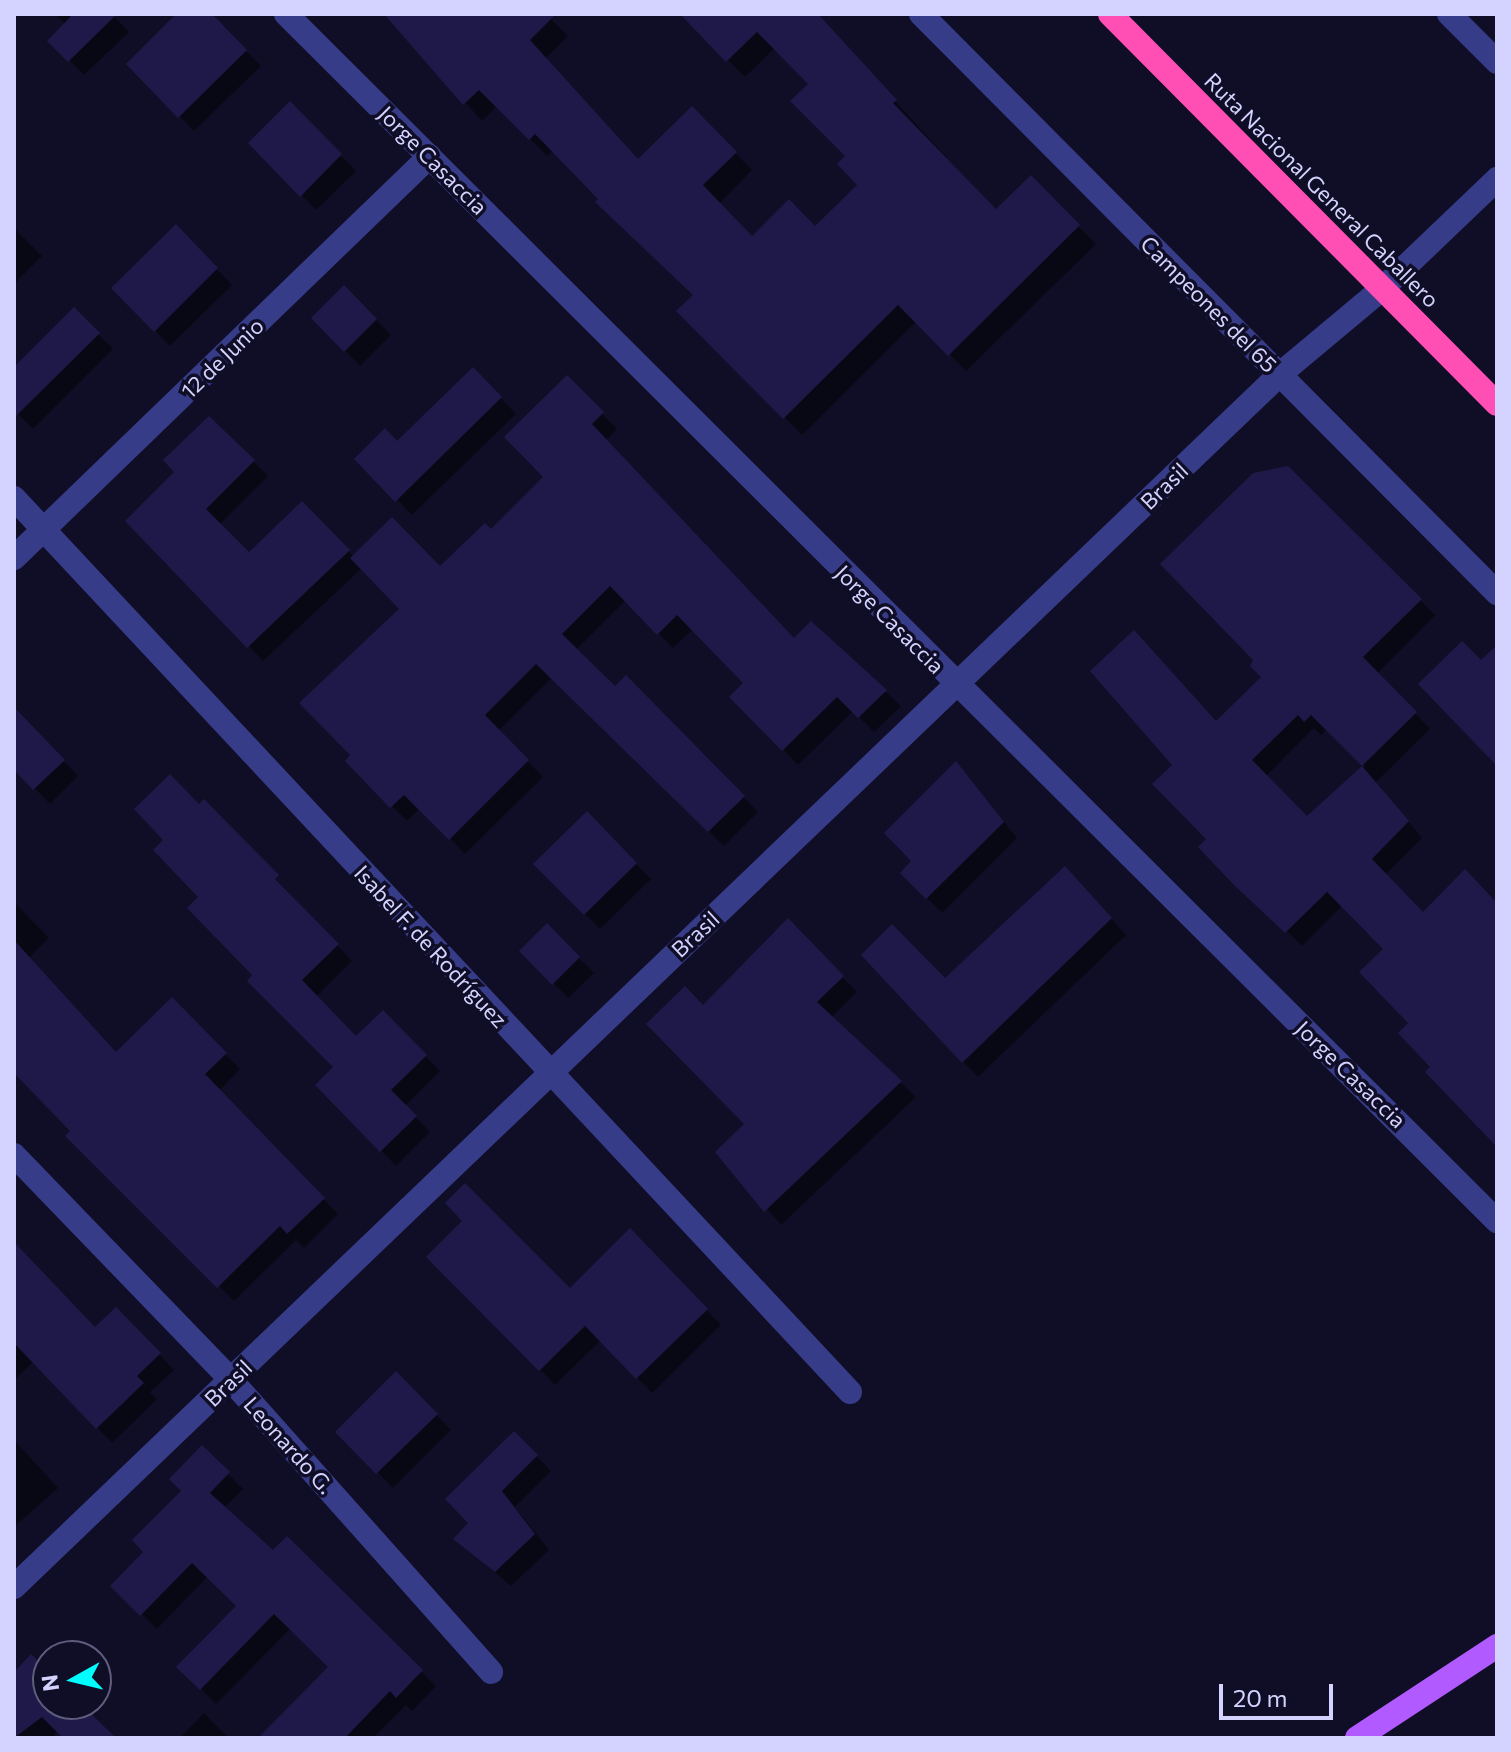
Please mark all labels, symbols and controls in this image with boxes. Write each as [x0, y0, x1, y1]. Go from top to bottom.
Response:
street label: Ruta Nacional General Caballero [1199, 67, 1445, 313]
street label: Jorge Casaccia [373, 100, 493, 220]
street label: Campeones del 65 [1135, 230, 1283, 378]
street label: 12 de Junio [175, 312, 269, 404]
street label: Brasil [1135, 457, 1193, 515]
street label: Jorge Casaccia [830, 559, 950, 679]
street label: Isabel F. de Rodríguez [349, 860, 513, 1032]
street label: Brasil [666, 905, 724, 963]
street label: Jorge Casaccia [1290, 1015, 1412, 1133]
street label: Brasil [199, 1354, 257, 1412]
street label: Leonardo G. [239, 1391, 339, 1499]
north arrow [32, 1640, 112, 1720]
scale bar [1223, 1668, 1337, 1718]
text: N [35, 1673, 64, 1693]
text: 20 m [1233, 1683, 1287, 1712]

